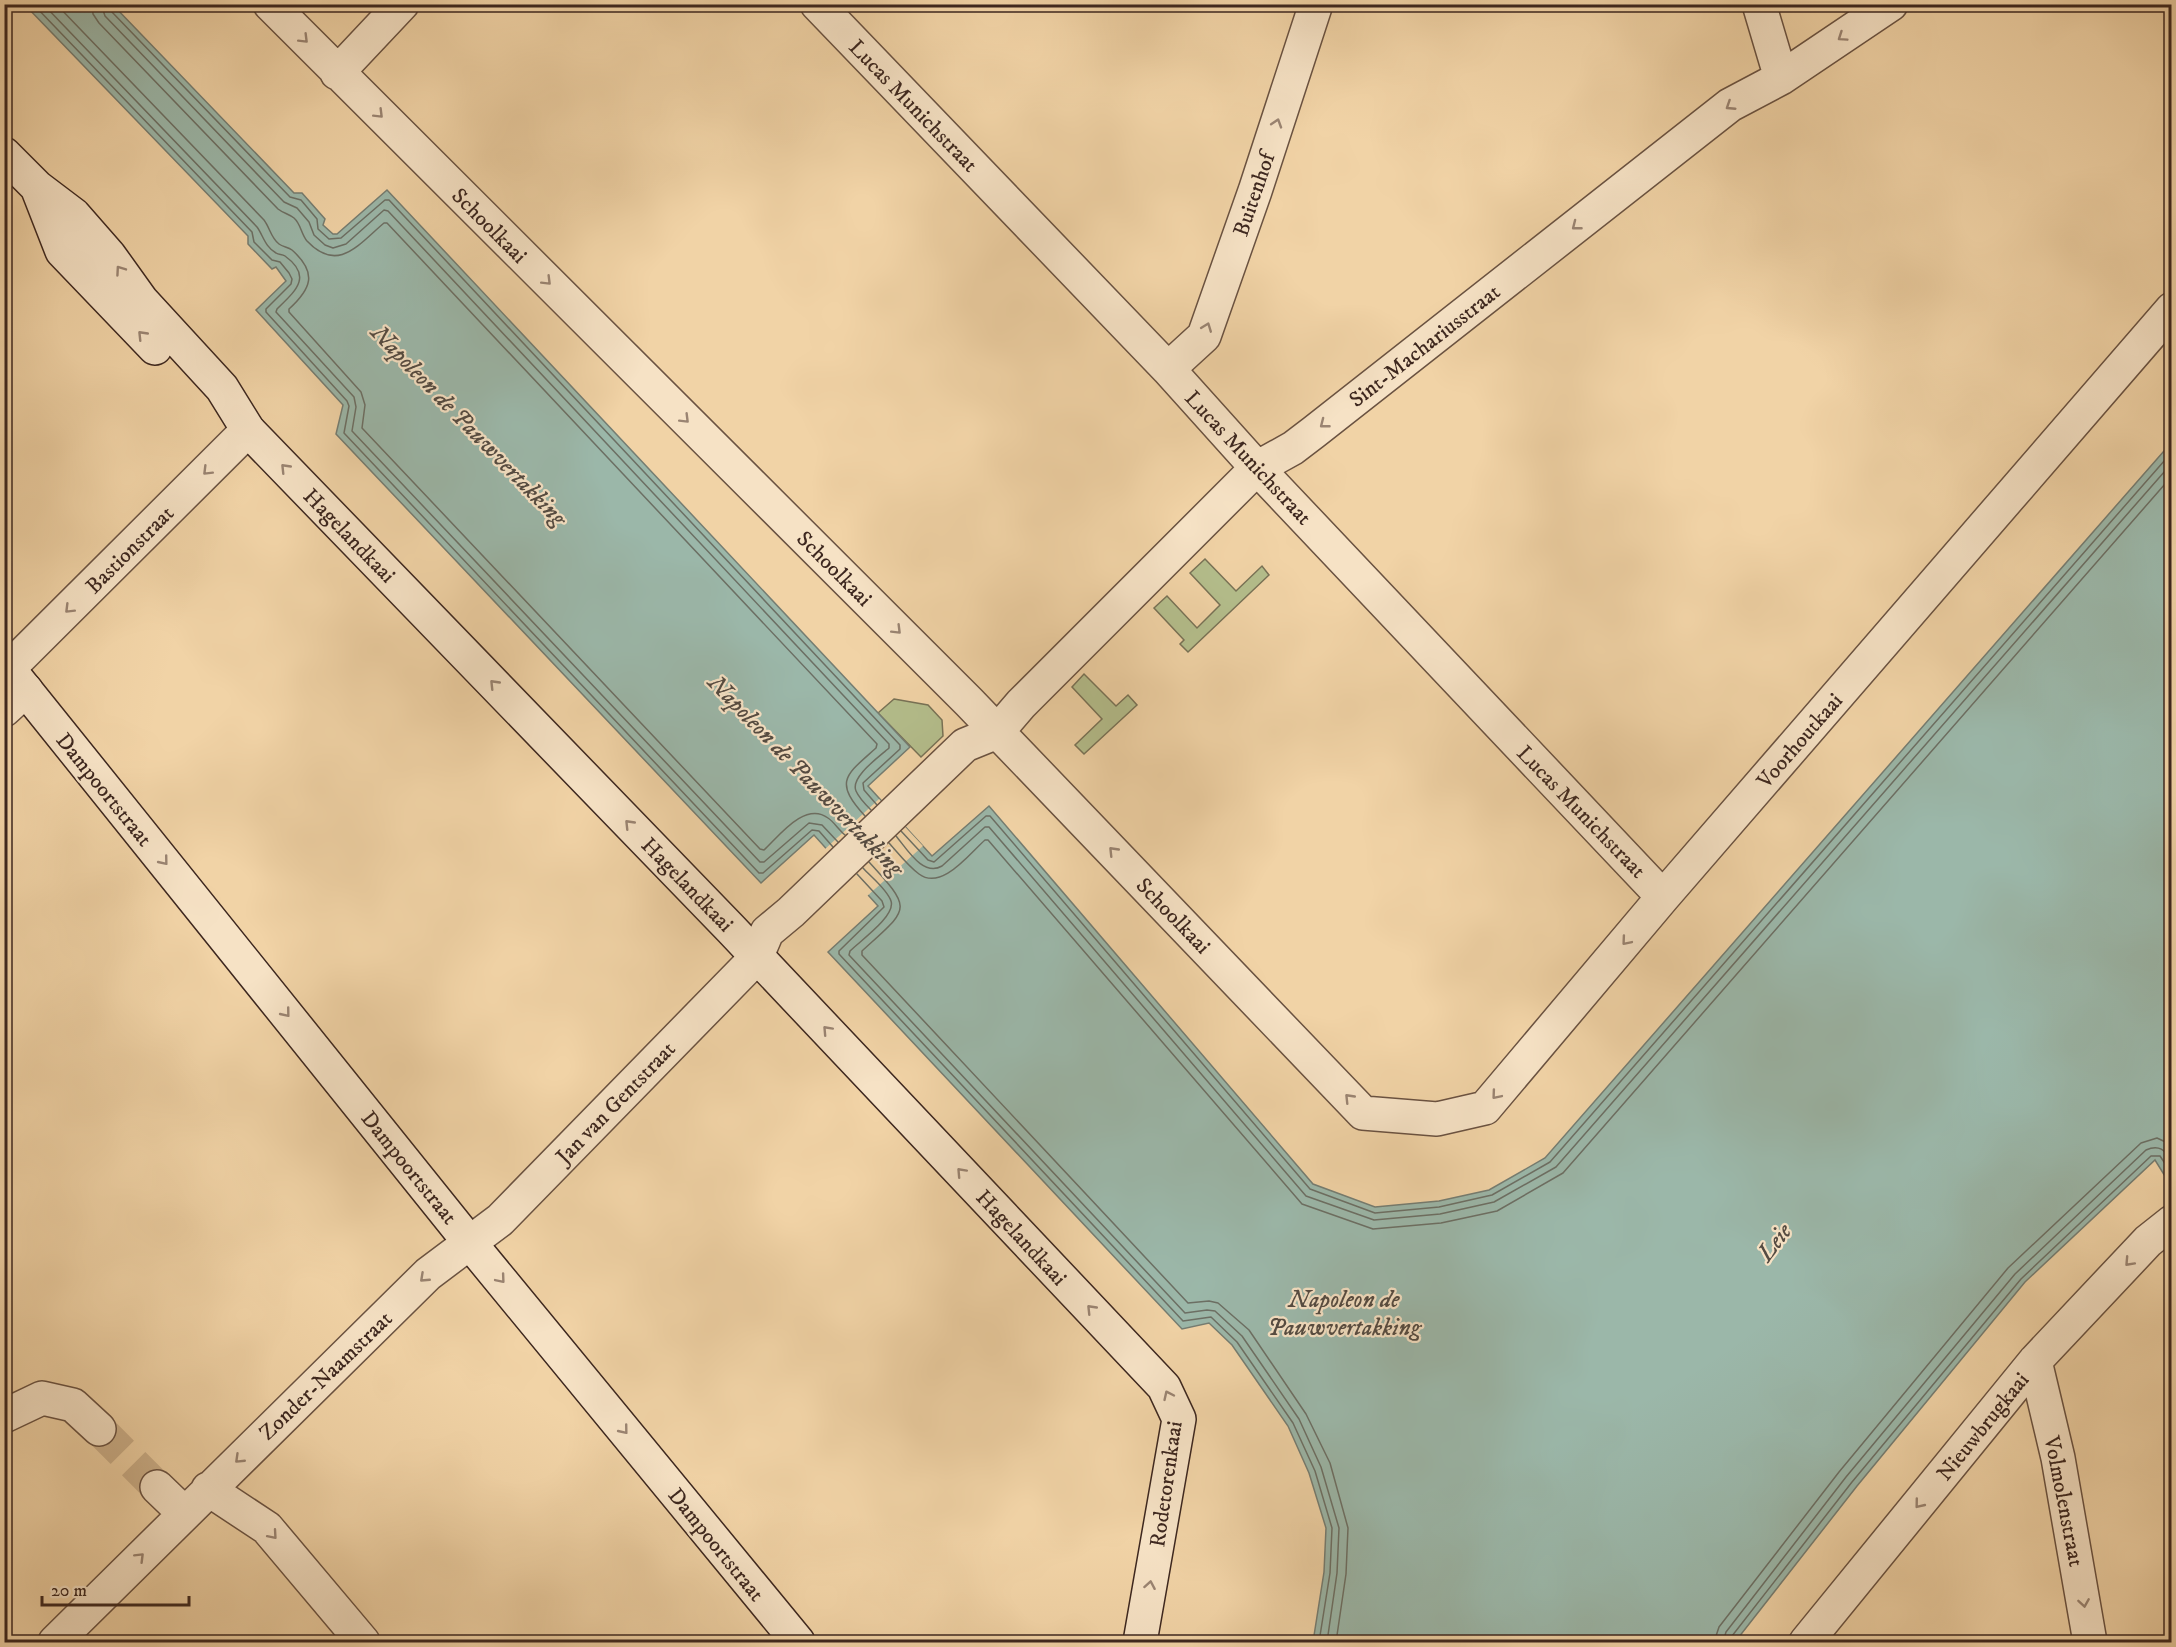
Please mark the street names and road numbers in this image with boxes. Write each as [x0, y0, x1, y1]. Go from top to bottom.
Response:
street label: Lucas Munichstraat [843, 34, 983, 178]
street label: Buitenhof [1228, 145, 1283, 240]
street label: Schoolkaai [446, 183, 532, 269]
street label: Sint-Machariusstraat [1344, 279, 1506, 414]
street label: Lucas Munichstraat [1179, 385, 1317, 531]
street label: Hagelandkaai [297, 483, 401, 589]
street label: Bastionstraat [80, 500, 180, 600]
street label: Schoolkaai [791, 526, 877, 612]
street label: Voorhoutkaai [1751, 688, 1849, 795]
street label: Dampoortstraat [50, 728, 158, 852]
street label: Lucas Munichstraat [1511, 740, 1651, 884]
street label: Hagelandkaai [635, 832, 739, 938]
street label: Schoolkaai [1130, 872, 1216, 960]
street label: Jan van Gentstraat [549, 1036, 681, 1172]
street label: Dampoortstraat [355, 1106, 463, 1230]
street label: Hagelandkaai [970, 1184, 1072, 1292]
street label: Zonder-Naamstraat [254, 1306, 398, 1446]
street label: Nieuwbrugkaai [1931, 1367, 2035, 1487]
street label: Rodetorenkaai [1144, 1419, 1189, 1549]
street label: Volmolenstraat [2037, 1433, 2089, 1569]
street label: Dampoortstraat [662, 1483, 770, 1607]

